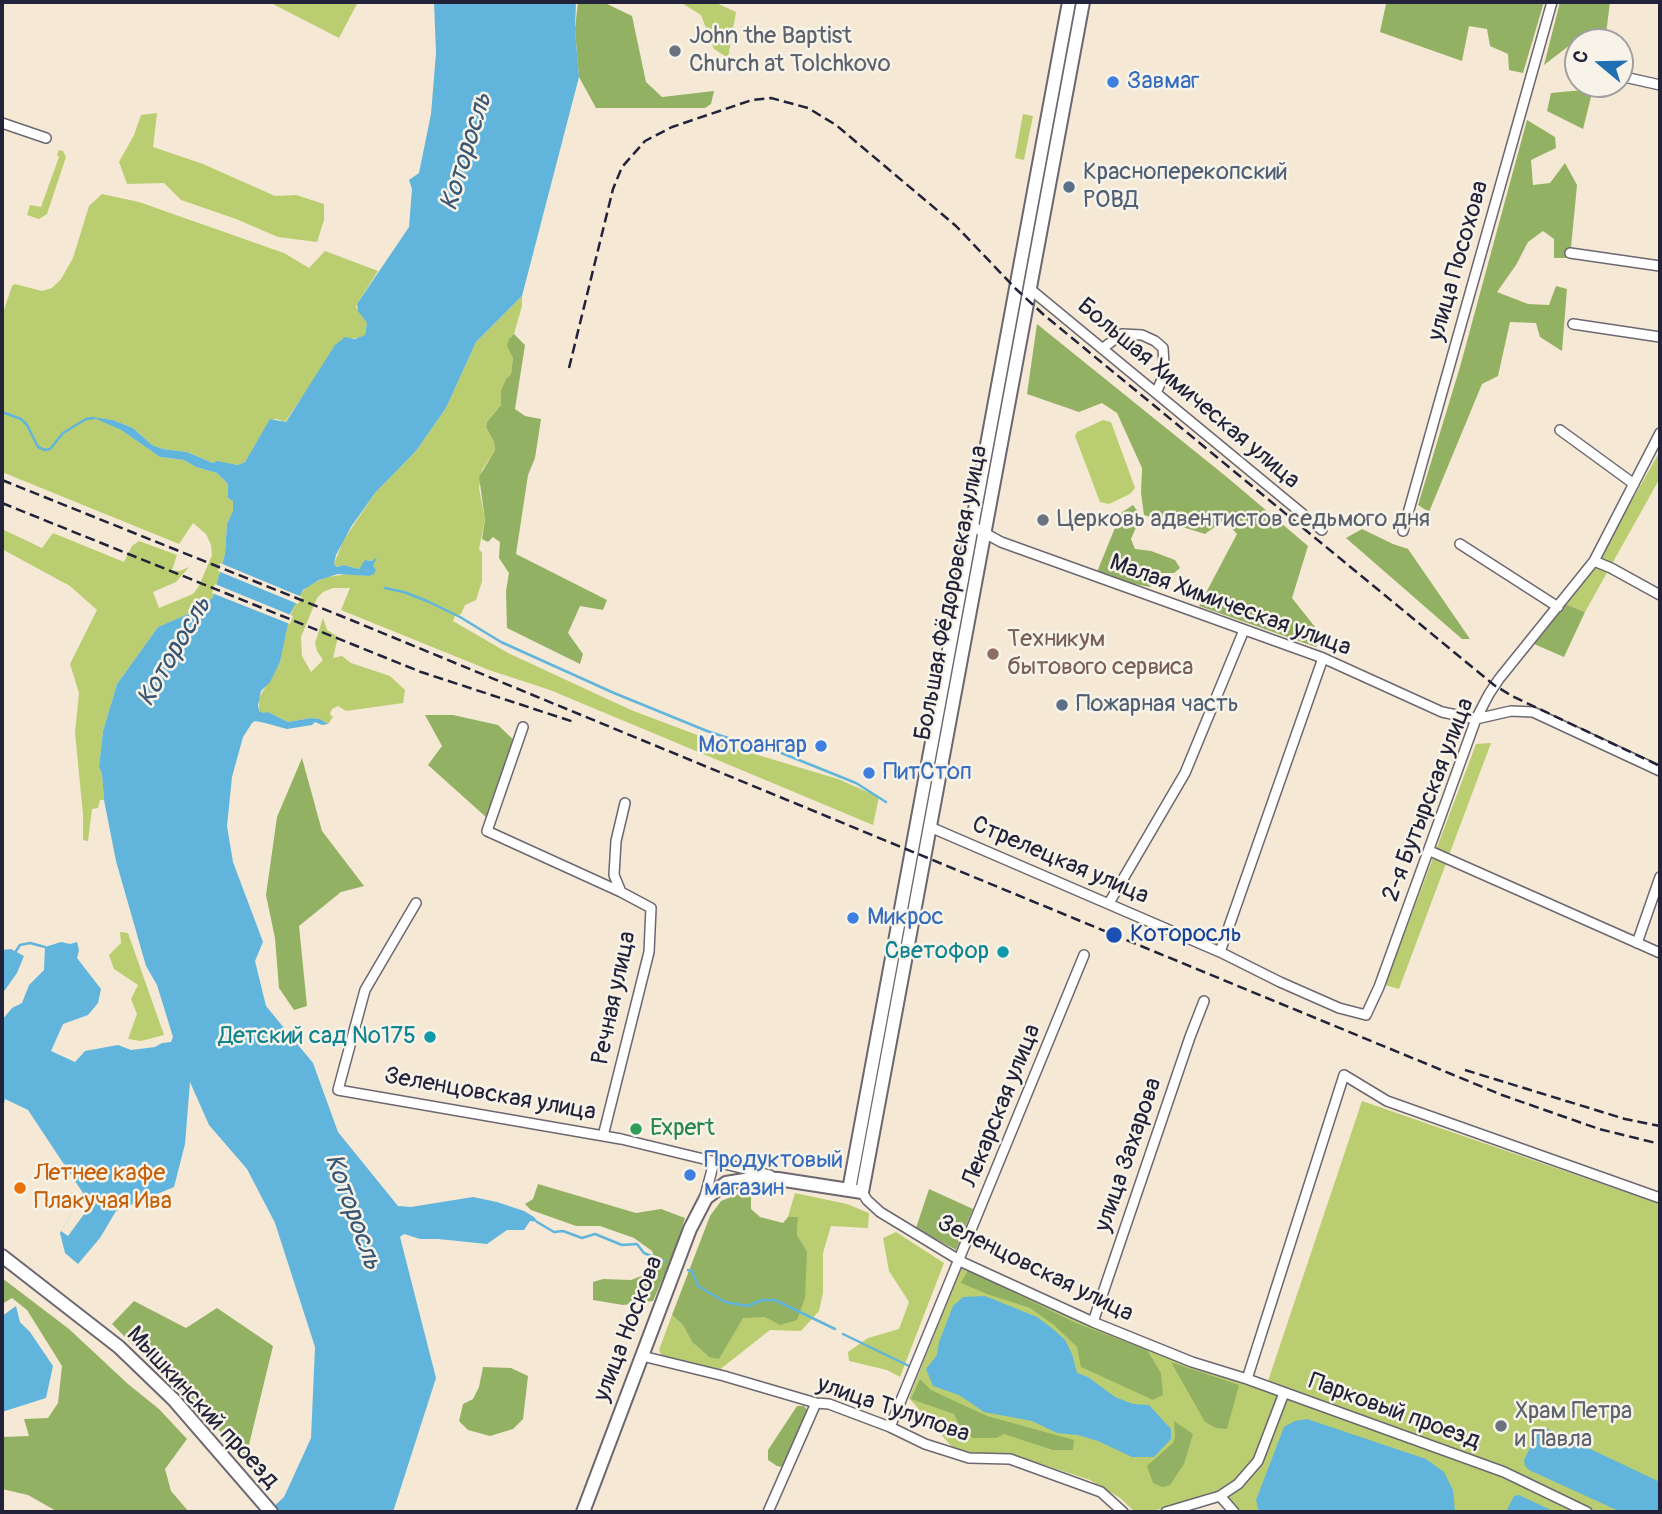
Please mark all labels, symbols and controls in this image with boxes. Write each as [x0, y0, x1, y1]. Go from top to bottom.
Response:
place label: John the Baptist Church at Tolchkovo [689, 23, 891, 79]
north arrow [1564, 28, 1634, 98]
marker: John the Baptist Church at Tolchkovo [667, 43, 683, 59]
text: С [1568, 47, 1594, 66]
place label: Завмаг [1127, 68, 1200, 96]
marker: Завмаг [1105, 74, 1121, 90]
water label: Которосль [434, 90, 500, 214]
place label: Красноперекопский РОВД [1083, 159, 1288, 215]
street label: улица Посохова [1422, 178, 1496, 344]
marker: Красноперекопский РОВД [1061, 179, 1077, 195]
street label: Большая Химическая улица [1071, 292, 1305, 496]
street label: Большая Фёдоровская улица [909, 443, 995, 743]
place label: Церковь адвентистов седьмого дня [1057, 506, 1430, 534]
marker: Церковь адвентистов седьмого дня [1035, 512, 1051, 528]
street label: Малая Химическая улица [1105, 549, 1355, 663]
water label: Которосль [131, 592, 219, 712]
place label: Техникум бытового сервиса [1007, 626, 1193, 682]
marker: Техникум бытового сервиса [985, 646, 1001, 662]
place label: Пожарная часть [1076, 691, 1239, 719]
street label: 2-я Бутырская улица [1377, 694, 1481, 906]
marker: Пожарная часть [1054, 697, 1070, 713]
place label: Мотоангар [698, 732, 807, 760]
marker: Мотоангар [813, 738, 829, 754]
place label: ПитСтоп [883, 759, 972, 787]
marker: ПитСтоп [861, 765, 877, 781]
street label: Стрелецкая улица [967, 811, 1153, 911]
place label: Микрос [867, 904, 944, 932]
marker: Микрос [845, 910, 861, 926]
place label: Которосль [1130, 921, 1242, 949]
marker: Которосль [1104, 925, 1124, 945]
street label: Речная улица [587, 929, 643, 1067]
place label: Светофор [884, 938, 989, 966]
marker: Светофор [995, 944, 1011, 960]
street label: Лекарская улица [956, 1020, 1048, 1192]
place label: Детский сад №175 [219, 1023, 416, 1051]
marker: Детский сад №175 [422, 1029, 438, 1045]
street label: Зеленцовская улица [382, 1062, 598, 1128]
street label: улица Захарова [1089, 1074, 1169, 1236]
place label: Expert [650, 1115, 715, 1143]
marker: Expert [628, 1121, 644, 1137]
place label: Продуктовый магазин [704, 1147, 843, 1203]
water label: Которосль [317, 1150, 387, 1274]
place label: Летнее кафе Плакучая Ива [34, 1160, 172, 1216]
marker: Продуктовый магазин [682, 1167, 698, 1183]
marker: Летнее кафе Плакучая Ива [12, 1180, 28, 1196]
street label: Зеленцовская улица [932, 1209, 1138, 1329]
street label: улица Носкова [588, 1252, 670, 1406]
street label: Мышкинский проезд [120, 1321, 284, 1495]
street label: Парковый проезд [1304, 1368, 1484, 1456]
street label: улица Тулупова [813, 1370, 973, 1450]
place label: Храм Петра и Павла [1515, 1398, 1632, 1454]
marker: Храм Петра и Павла [1493, 1418, 1509, 1434]

